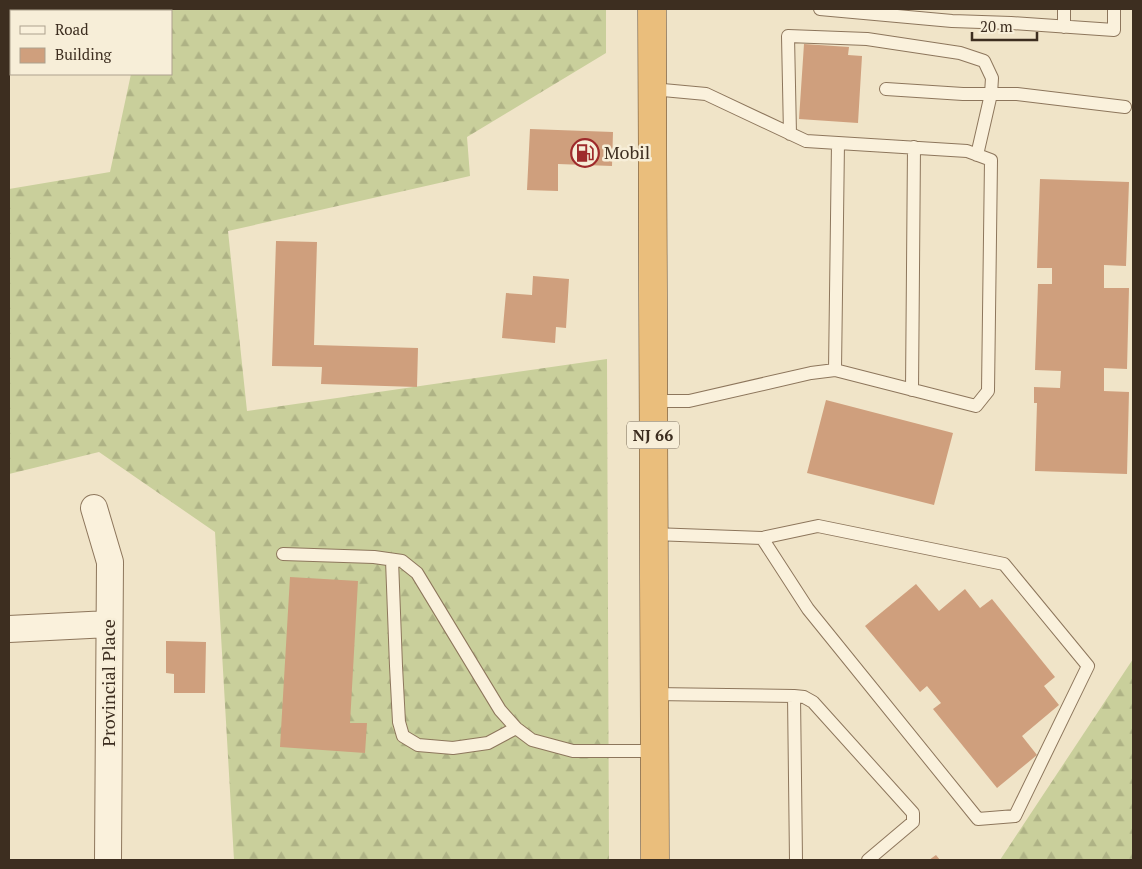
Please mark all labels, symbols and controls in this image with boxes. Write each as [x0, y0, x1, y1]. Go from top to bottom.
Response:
legend [10, 10, 172, 75]
scale bar [972, 10, 1037, 42]
text: 20 m [980, 16, 1013, 36]
text: Road [55, 19, 88, 39]
text: Building [55, 44, 113, 64]
fuel station icon: Mobil [570, 138, 600, 168]
place label: Mobil [604, 140, 650, 164]
road number: NJ 66 [627, 422, 679, 448]
street label: Provincial Place [96, 619, 120, 747]

